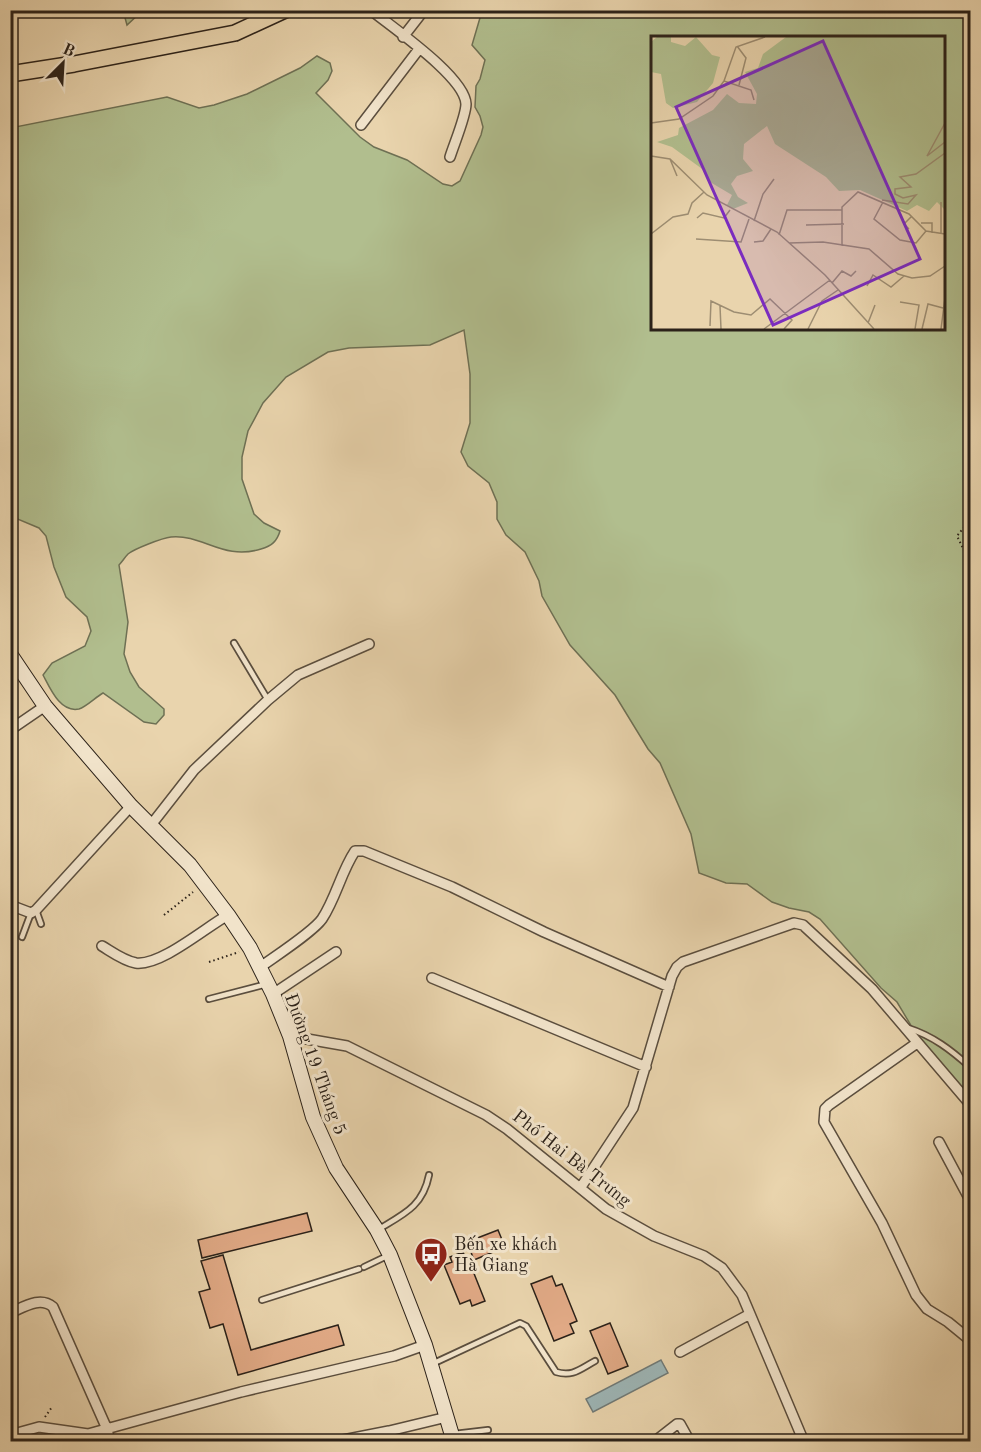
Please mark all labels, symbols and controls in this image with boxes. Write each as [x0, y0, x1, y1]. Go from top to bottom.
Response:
north arrow [33, 33, 93, 93]
inset map [651, 36, 945, 330]
text: B [60, 42, 77, 61]
street label: Đường 19 Tháng 5 [281, 991, 349, 1138]
street label: Phố Hai Bà Trưng [509, 1106, 635, 1211]
place label: Bến xe khách Hà Giang [454, 1235, 558, 1275]
bus stop icon: Bến xe khách Hà Giang [413, 1236, 449, 1283]

